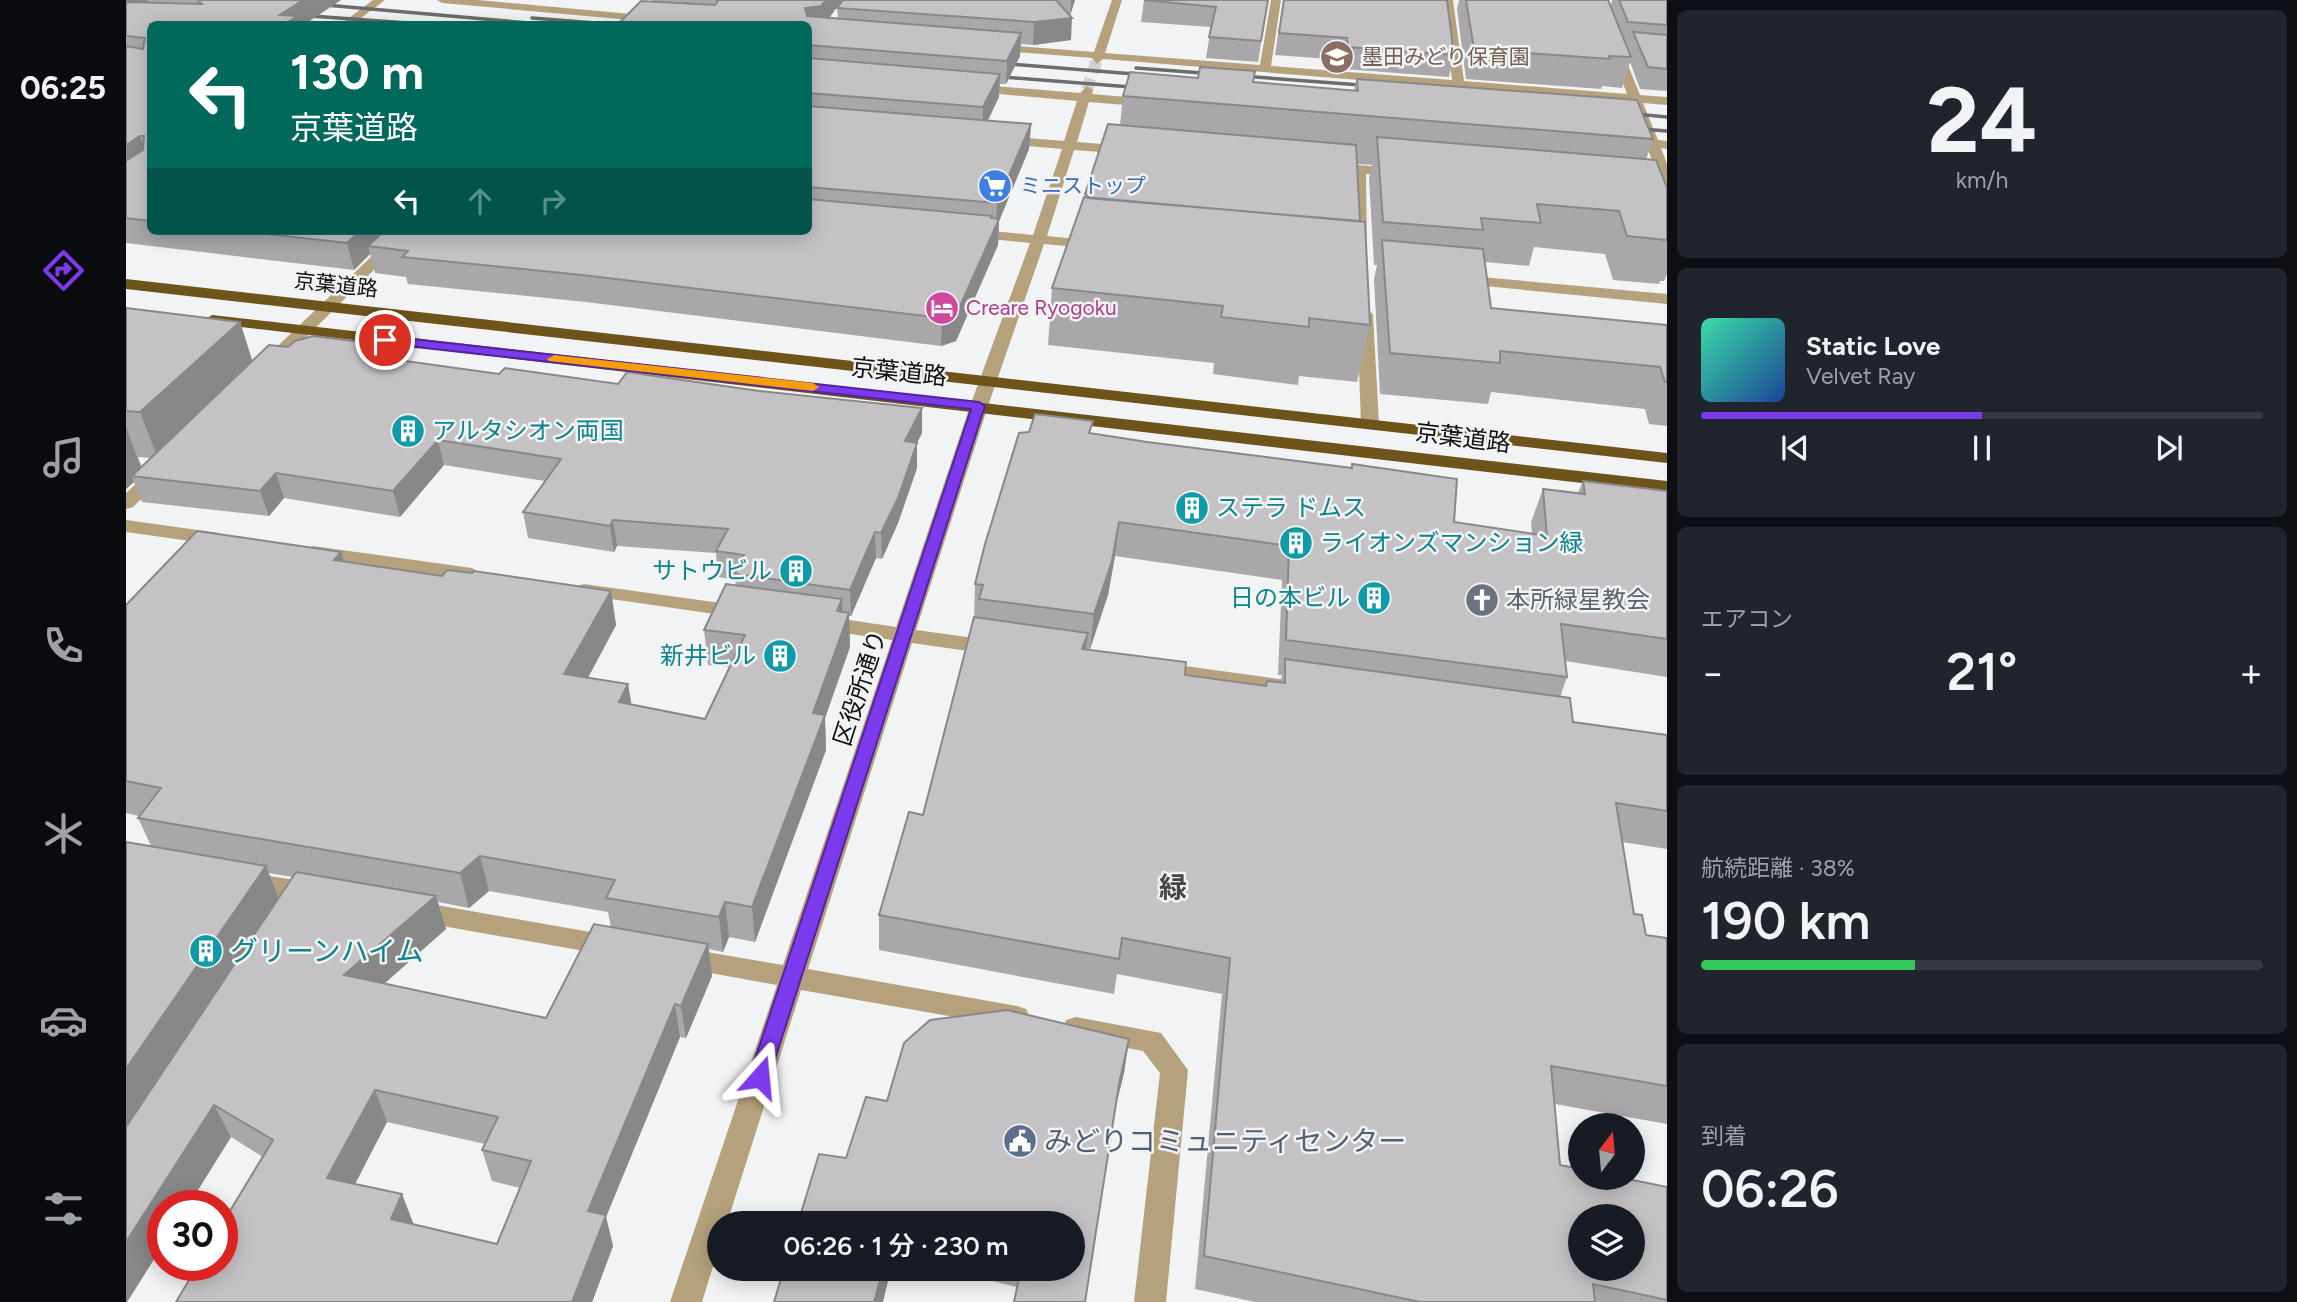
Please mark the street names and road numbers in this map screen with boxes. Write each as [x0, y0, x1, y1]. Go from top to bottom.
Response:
street label: 京葉道路 [293, 268, 379, 301]
street label: 京葉道路 [850, 352, 948, 391]
street label: 京葉道路 [1414, 417, 1512, 458]
street label: 区役所通り [827, 626, 892, 749]

